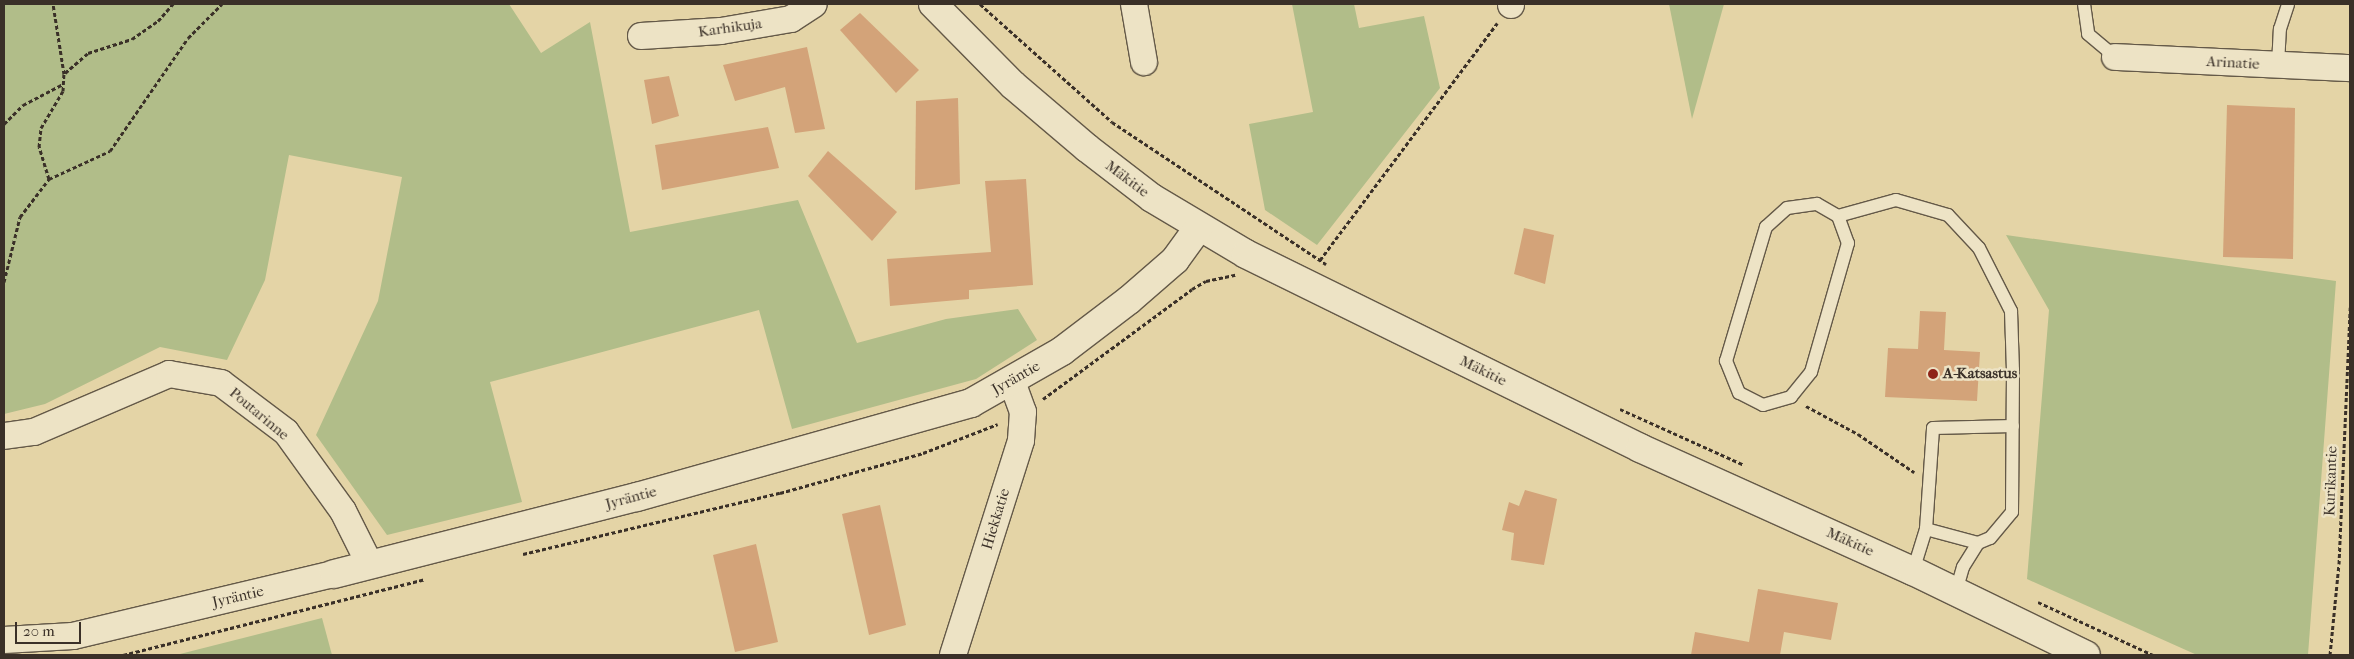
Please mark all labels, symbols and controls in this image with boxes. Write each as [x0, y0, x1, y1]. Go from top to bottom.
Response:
street label: Karhikuja [697, 15, 763, 41]
street label: Arinatie [2206, 53, 2260, 73]
street label: Mäkitie [1102, 157, 1152, 201]
street label: Mäkitie [1457, 352, 1509, 390]
street label: Jyräntie [989, 357, 1043, 399]
place label: A-Katsastus [1943, 365, 2017, 383]
marker: A-Katsastus [1927, 368, 1939, 380]
street label: Poutarinne [225, 384, 293, 444]
street label: Kurikantie [2321, 446, 2341, 516]
street label: Jyräntie [603, 483, 659, 513]
street label: Hiekkatie [978, 486, 1014, 552]
street label: Mäkitie [1824, 524, 1876, 560]
street label: Jyräntie [211, 582, 265, 612]
scale bar [18, 612, 84, 644]
text: 20 m [23, 622, 55, 640]

